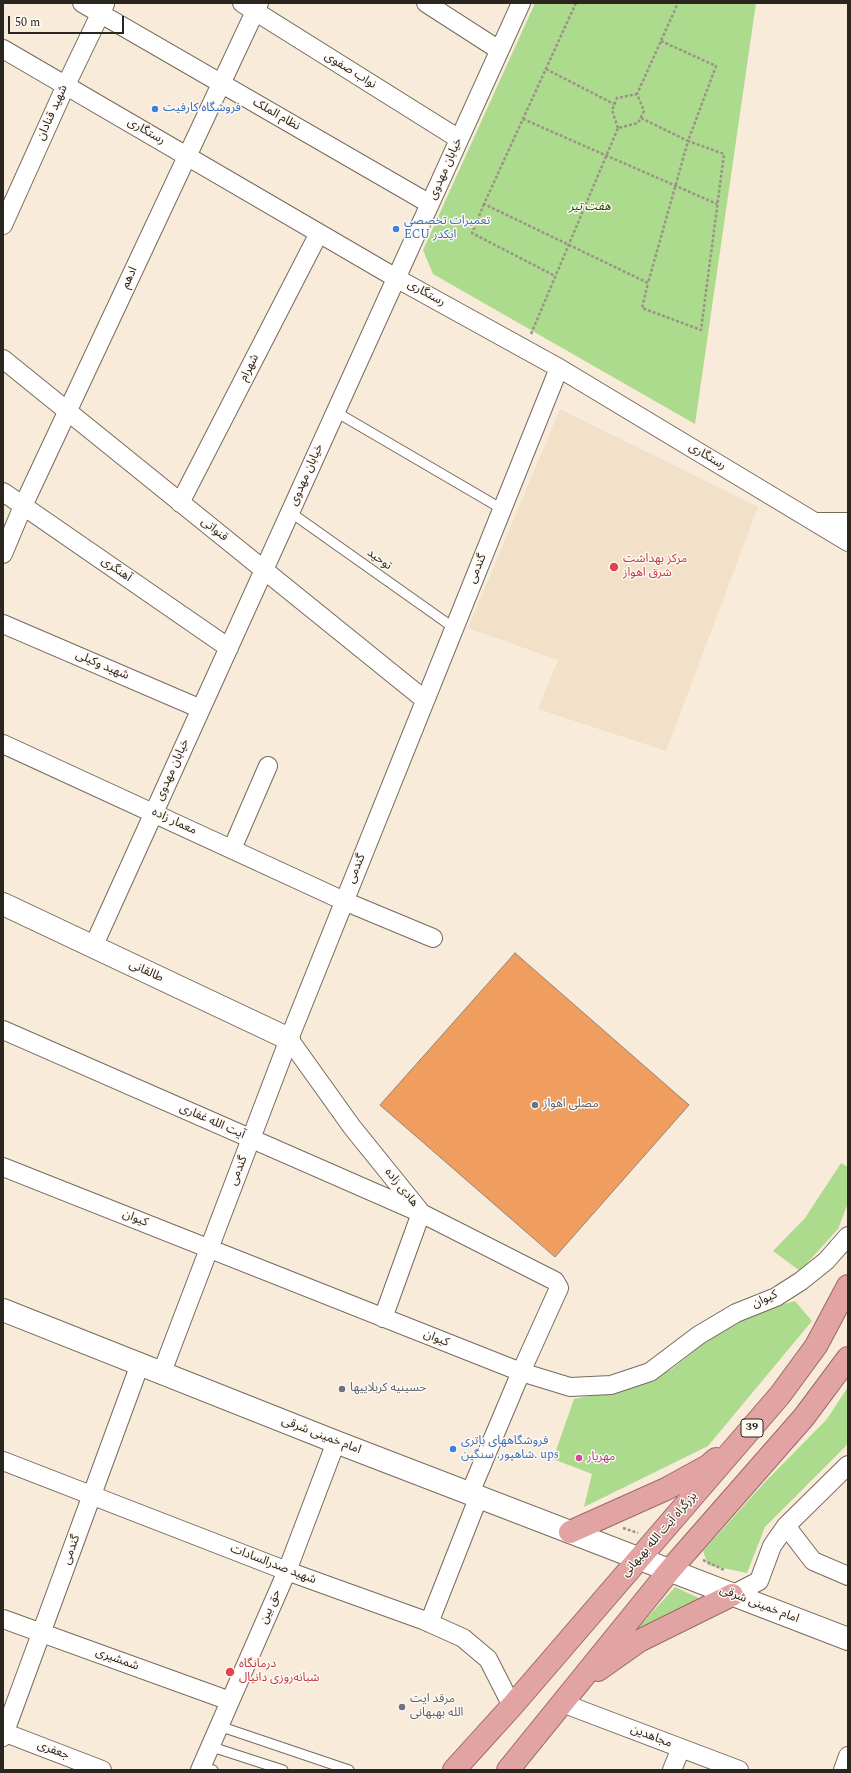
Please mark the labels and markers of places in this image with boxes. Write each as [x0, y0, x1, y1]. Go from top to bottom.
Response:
place label: فروشگاه کارفیت [163, 102, 241, 116]
marker: فروشگاه کارفیت [150, 104, 160, 114]
place label: تعمیرات تخصصی ECU ایکدر [404, 215, 490, 243]
marker: تعمیرات تخصصی ECU ایکدر [391, 224, 401, 234]
place label: مرکز بهداشت شرق اهواز [623, 553, 687, 581]
marker: مرکز بهداشت شرق اهواز [608, 561, 620, 573]
place label: مصلی اهواز [543, 1098, 599, 1112]
marker: مصلی اهواز [530, 1100, 540, 1110]
place label: حسینیه کربلاییها [350, 1382, 427, 1396]
marker: حسینیه کربلاییها [337, 1384, 347, 1394]
place label: فروشگاههای باتری شاهپور. سنگین. ups [461, 1435, 559, 1463]
marker: فروشگاههای باتری شاهپور. سنگین. ups [448, 1444, 458, 1454]
place label: مهریار [587, 1451, 615, 1465]
marker: مهریار [574, 1453, 584, 1463]
place label: درمانگاه شبانه‌روزی دانیال [239, 1658, 319, 1686]
marker: درمانگاه شبانه‌روزی دانیال [224, 1666, 236, 1678]
place label: مرقد ایت الله بهبهانی [410, 1693, 463, 1721]
marker: مرقد ایت الله بهبهانی [397, 1702, 407, 1712]

